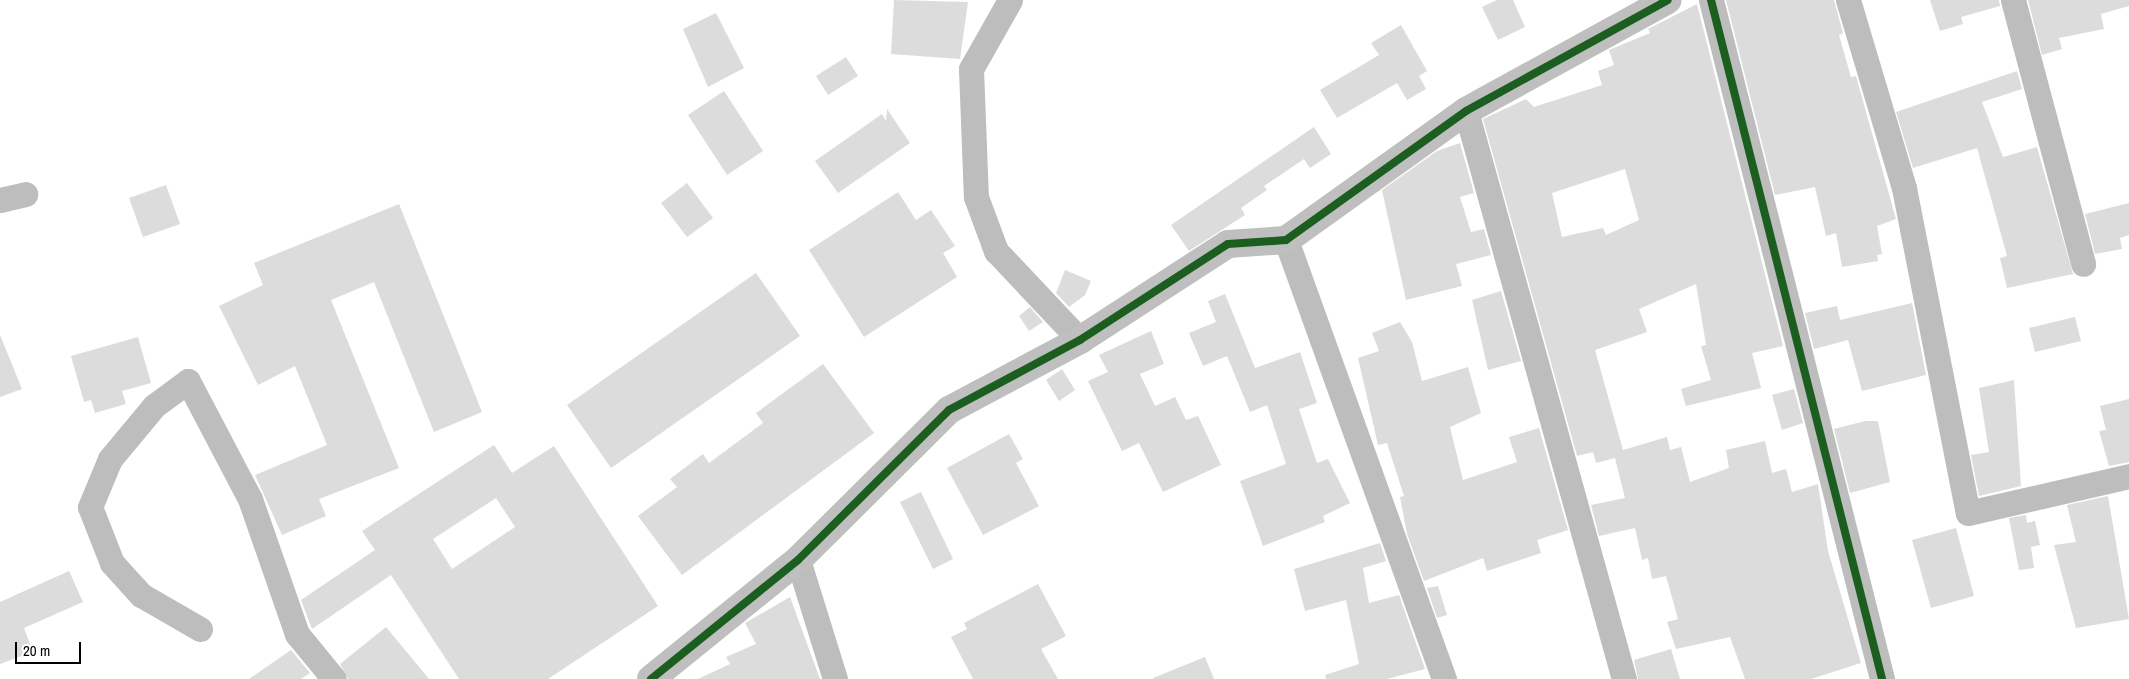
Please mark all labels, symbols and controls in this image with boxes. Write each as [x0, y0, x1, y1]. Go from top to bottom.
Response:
scale bar [18, 632, 84, 664]
text: 20 m [23, 640, 50, 661]

